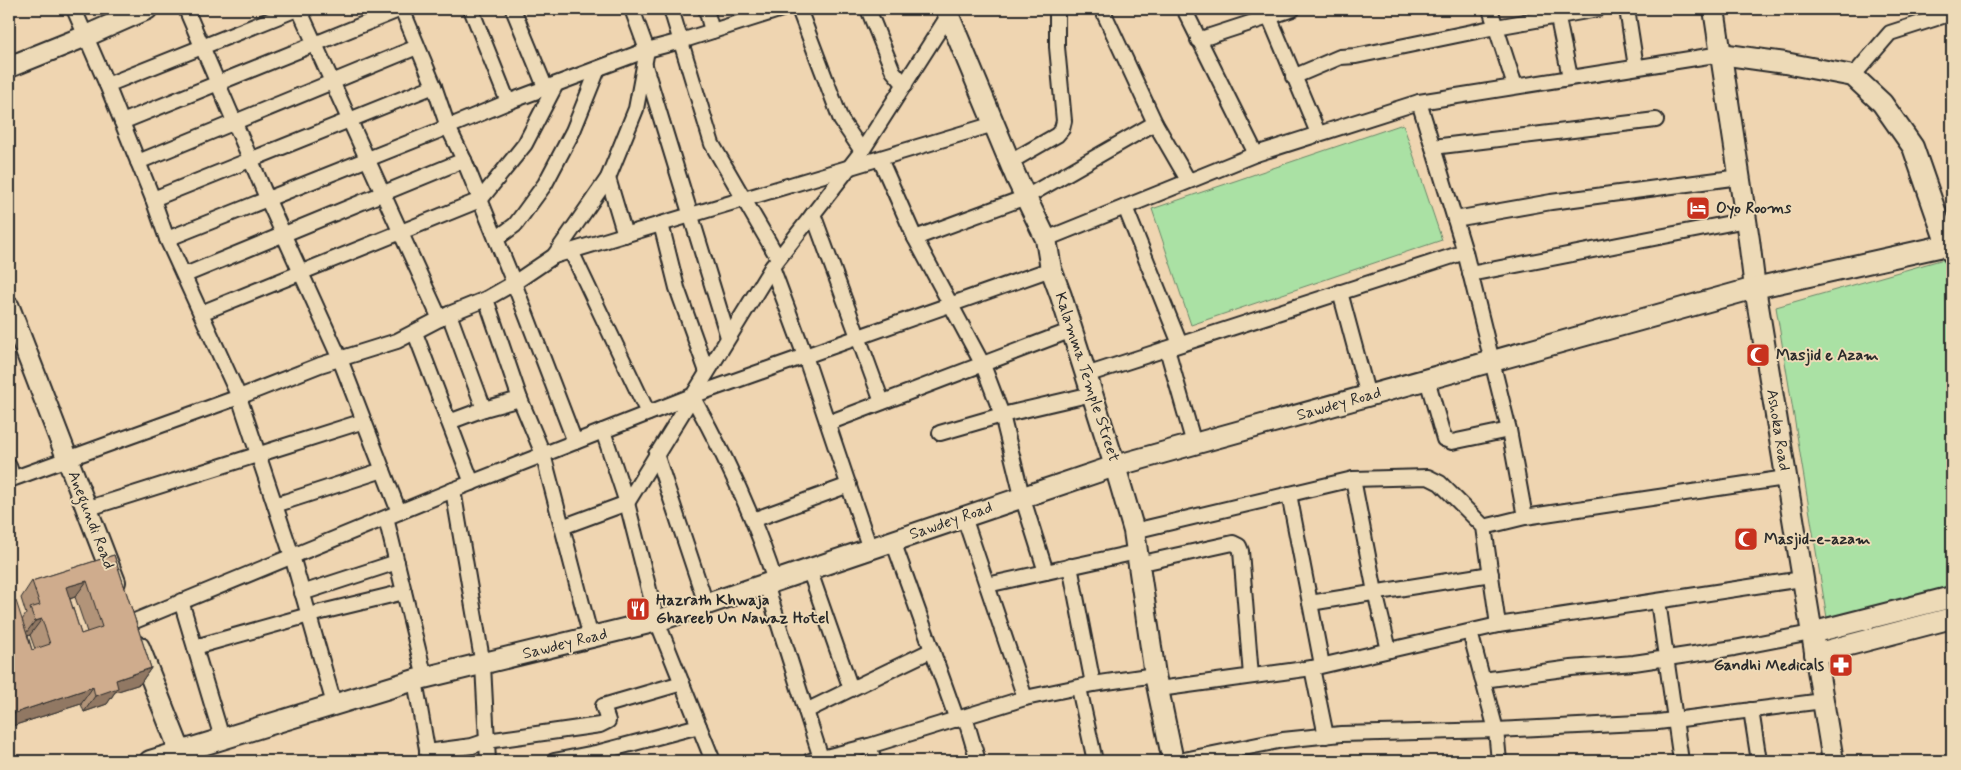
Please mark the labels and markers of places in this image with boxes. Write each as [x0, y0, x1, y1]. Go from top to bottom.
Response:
hotel icon: Oyo Rooms [1685, 195, 1711, 221]
place label: Oyo Rooms [1716, 198, 1792, 219]
mosque icon: Masjid e Azam [1745, 342, 1771, 368]
place label: Masjid e Azam [1776, 345, 1879, 366]
mosque icon: Masjid-e-azam [1733, 526, 1759, 552]
place label: Masjid-e-azam [1764, 529, 1870, 550]
place label: Hazrath Khwaja Ghareeb Un Nawaz Hotel [656, 590, 829, 629]
restaurant icon: Hazrath Khwaja Ghareeb Un Nawaz Hotel [625, 596, 651, 622]
pharmacy icon: Gandhi Medicals [1828, 652, 1854, 678]
place label: Gandhi Medicals [1714, 655, 1825, 676]

